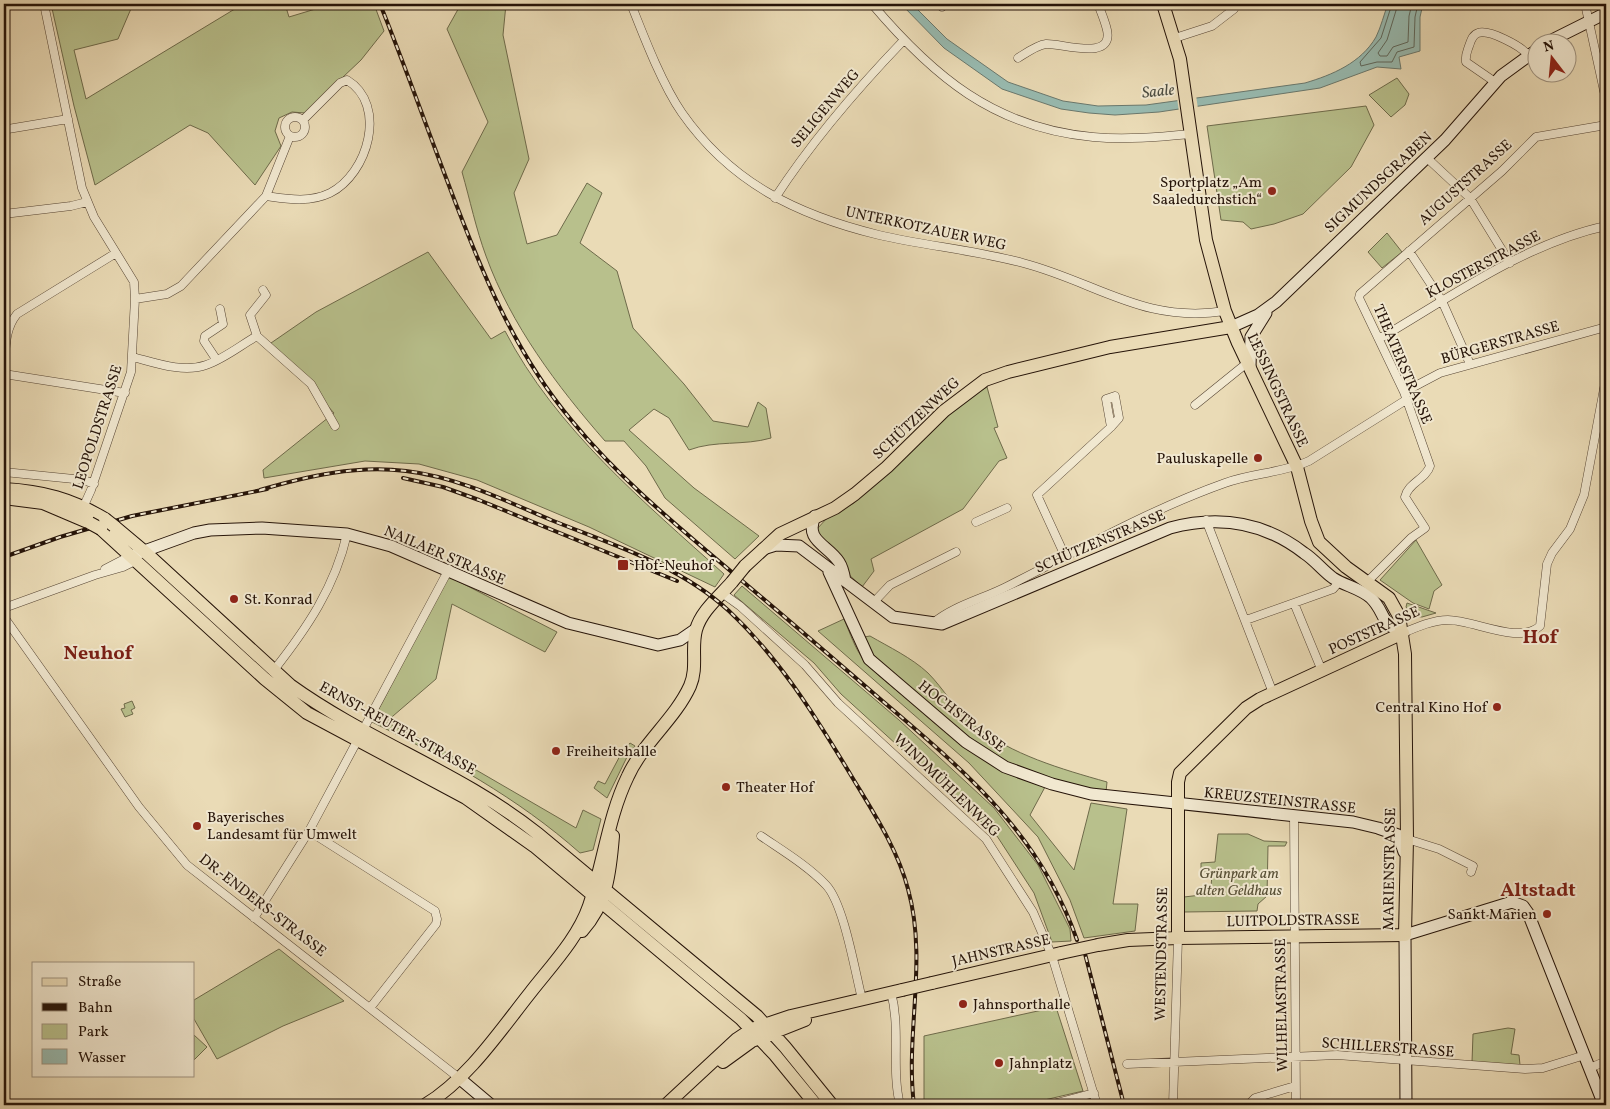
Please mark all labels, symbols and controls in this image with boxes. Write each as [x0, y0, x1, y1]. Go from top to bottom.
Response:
north arrow [1528, 32, 1578, 82]
text: N [1541, 36, 1556, 57]
street label: SELIGENWEG [787, 65, 865, 153]
water label: Saale [1141, 79, 1176, 105]
street label: SIGMUNDSGRABEN [1321, 128, 1437, 239]
street label: AUGUSTSTRASSE [1415, 135, 1517, 231]
place label: Sportplatz „Am Saaledurchstich“ [1152, 173, 1262, 211]
marker: Sportplatz „Am Saaledurchstich“ [1266, 185, 1278, 197]
street label: UNTERKOTZAUER WEG [843, 202, 1008, 257]
street label: KLOSTERSTRASSE [1423, 226, 1545, 304]
street label: THEATERSTRASSE [1367, 301, 1436, 428]
street label: BÜRGERSTRASSE [1439, 316, 1562, 370]
street label: LESSINGSTRASSE [1241, 330, 1312, 451]
street label: LEOPOLDSTRASSE [68, 362, 128, 492]
street label: SCHÜTZENWEG [869, 373, 965, 465]
place label: Pauluskapelle [1157, 449, 1248, 470]
marker: Pauluskapelle [1252, 452, 1264, 464]
street label: SCHÜTZENSTRASSE [1032, 505, 1169, 579]
street label: NAILAER STRASSE [380, 521, 509, 592]
place label: Hof-Neuhof [634, 556, 715, 577]
marker: Hof-Neuhof [616, 558, 630, 572]
place label: St. Konrad [244, 590, 313, 611]
marker: St. Konrad [228, 593, 240, 605]
street label: POSTSTRASSE [1326, 602, 1424, 661]
district label: Hof [1523, 624, 1560, 652]
district label: Neuhof [64, 640, 135, 668]
street label: HOCHSTRASSE [913, 676, 1009, 758]
street label: ERNST-REUTER-STRASSE [315, 677, 480, 781]
place label: Central Kino Hof [1376, 698, 1489, 719]
marker: Central Kino Hof [1491, 701, 1503, 713]
street label: WINDMÜHLENWEG [888, 729, 1004, 843]
place label: Freiheitshalle [566, 742, 657, 763]
marker: Freiheitshalle [550, 745, 562, 757]
place label: Theater Hof [736, 778, 816, 799]
marker: Theater Hof [720, 781, 732, 793]
street label: KREUZSTEINSTRASSE [1203, 783, 1357, 820]
place label: Bayerisches Landesamt für Umwelt [207, 808, 357, 846]
street label: MARIENSTRASSE [1379, 808, 1402, 931]
marker: Bayerisches Landesamt für Umwelt [191, 820, 203, 832]
street label: DR.-ENDERS-STRASSE [194, 850, 330, 963]
park label: Grünpark am alten Geldhaus [1196, 864, 1283, 902]
district label: Altstadt [1500, 877, 1576, 905]
street label: WESTENDSTRASSE [1151, 887, 1174, 1021]
place label: Sankt Marien [1448, 905, 1537, 926]
marker: Sankt Marien [1541, 908, 1553, 920]
street label: LUITPOLDSTRASSE [1226, 910, 1360, 933]
street label: JAHNSTRASSE [950, 930, 1053, 973]
street label: WILHELMSTRASSE [1271, 938, 1294, 1072]
legend [32, 962, 195, 1076]
text: Straße [78, 972, 121, 993]
place label: Jahnsporthalle [973, 995, 1070, 1016]
text: Bahn [78, 998, 113, 1019]
marker: Jahnsporthalle [957, 998, 969, 1010]
text: Park [78, 1022, 109, 1043]
street label: SCHILLERSTRASSE [1321, 1033, 1455, 1064]
text: Wasser [78, 1048, 126, 1069]
place label: Jahnplatz [1009, 1054, 1072, 1075]
marker: Jahnplatz [993, 1057, 1005, 1069]

